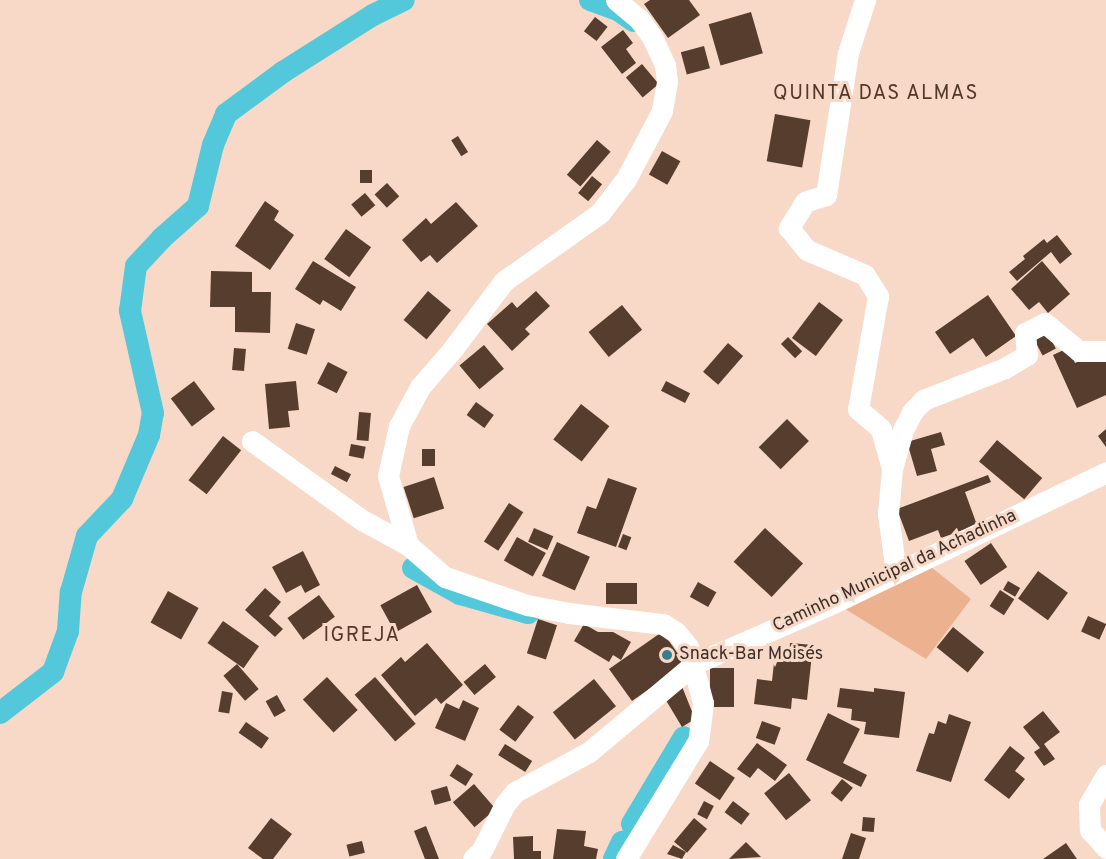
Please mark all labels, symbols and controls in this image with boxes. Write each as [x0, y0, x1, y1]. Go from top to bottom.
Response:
district label: QUINTA DAS ALMAS [772, 82, 980, 106]
street label: Caminho Municipal da Achadinha [769, 506, 1021, 638]
district label: IGREJA [323, 624, 401, 648]
place label: Snack-Bar Moisés [679, 644, 823, 666]
marker: Snack-Bar Moisés [660, 648, 674, 662]

